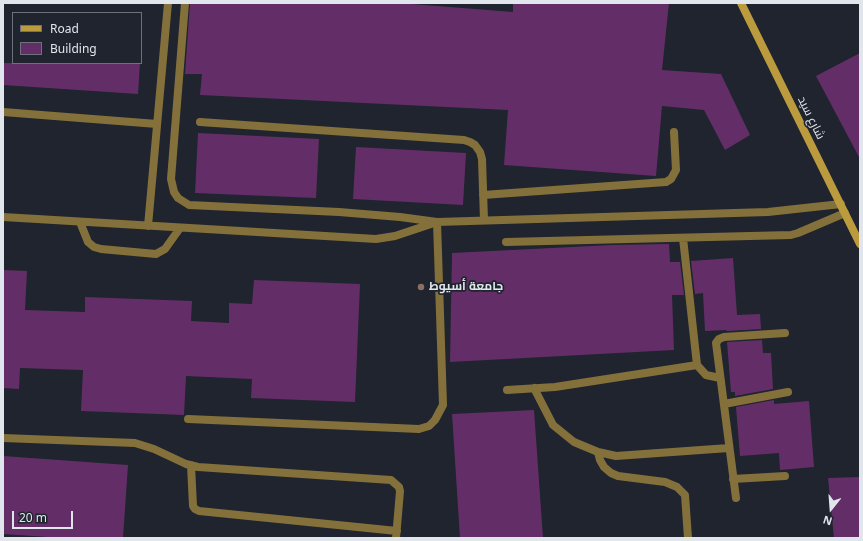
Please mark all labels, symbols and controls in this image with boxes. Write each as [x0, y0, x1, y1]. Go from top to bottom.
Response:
legend [12, 12, 142, 64]
text: Road [50, 20, 79, 37]
text: Building [50, 40, 97, 57]
street label: شارع سيد [794, 94, 828, 142]
place label: جامعة أسيوط [429, 280, 503, 294]
marker: جامعة أسيوط [416, 282, 426, 292]
north arrow [811, 489, 851, 529]
scale bar [14, 503, 75, 529]
text: 20 m [19, 509, 47, 526]
text: N [821, 512, 834, 529]

